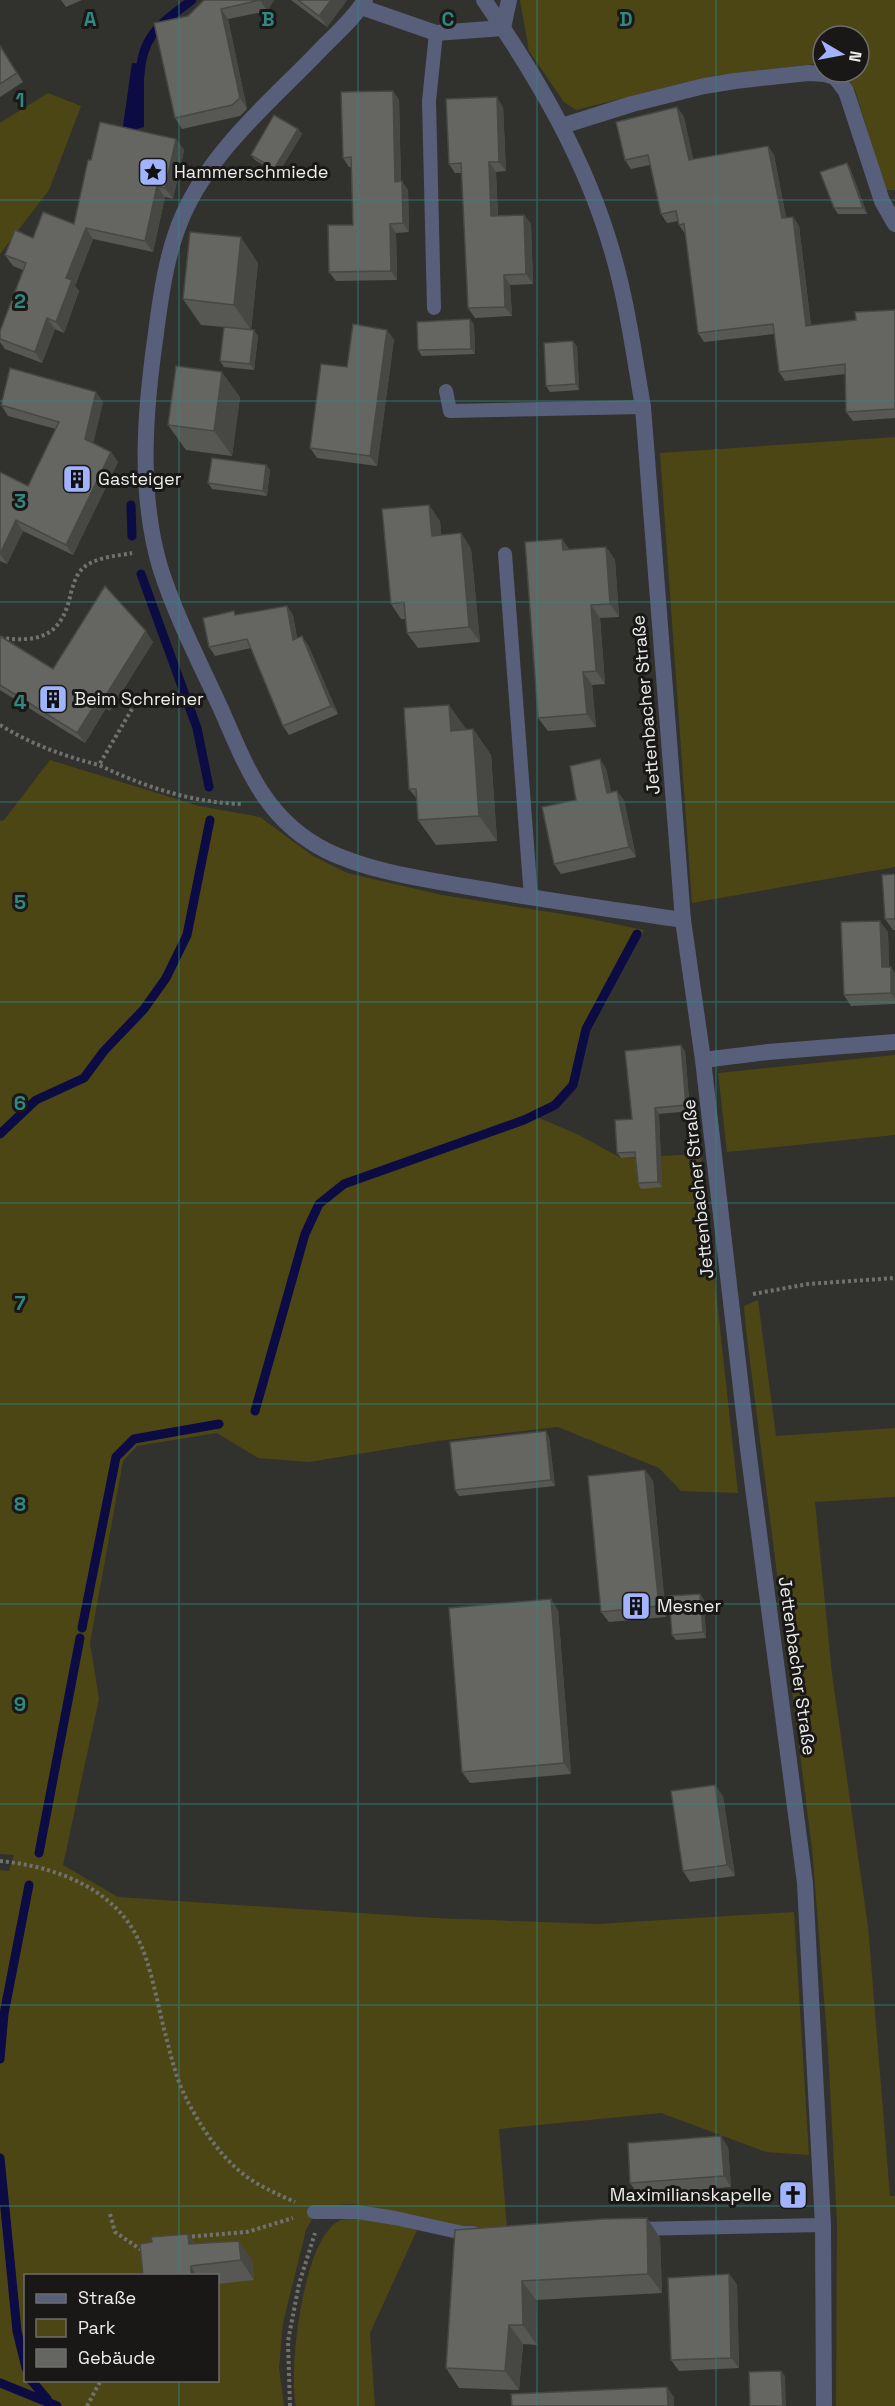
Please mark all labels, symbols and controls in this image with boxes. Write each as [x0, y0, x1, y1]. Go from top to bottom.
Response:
text: A [84, 6, 97, 32]
text: B [261, 6, 275, 32]
text: C [442, 6, 455, 32]
text: D [619, 6, 633, 32]
north arrow [811, 24, 871, 84]
text: N [844, 49, 867, 64]
text: 1 [15, 87, 25, 113]
place icon: Hammerschmiede [137, 156, 169, 188]
place label: Hammerschmiede [174, 160, 328, 183]
text: 2 [14, 288, 26, 314]
building icon: Gasteiger [61, 463, 93, 495]
place label: Gasteiger [98, 467, 182, 490]
text: 3 [14, 488, 26, 514]
street label: Jettenbacher Straße [626, 614, 665, 796]
building icon: Beim Schreiner [37, 683, 69, 715]
place label: Beim Schreiner [74, 687, 204, 710]
text: 4 [14, 689, 27, 715]
text: 5 [14, 889, 26, 915]
text: 6 [14, 1090, 26, 1116]
street label: Jettenbacher Straße [677, 1098, 718, 1280]
text: 7 [14, 1290, 26, 1316]
text: 8 [14, 1491, 26, 1517]
street label: Jettenbacher Straße [774, 1575, 821, 1757]
building icon: Mesner [620, 1590, 652, 1622]
place label: Mesner [657, 1594, 721, 1617]
text: 9 [14, 1691, 26, 1717]
church icon: Maximilianskapelle [777, 2179, 809, 2211]
place label: Maximilianskapelle [610, 2183, 772, 2206]
legend [24, 2274, 219, 2382]
text: Straße [78, 2286, 136, 2309]
text: Park [78, 2316, 116, 2339]
text: Gebäude [78, 2346, 156, 2369]

